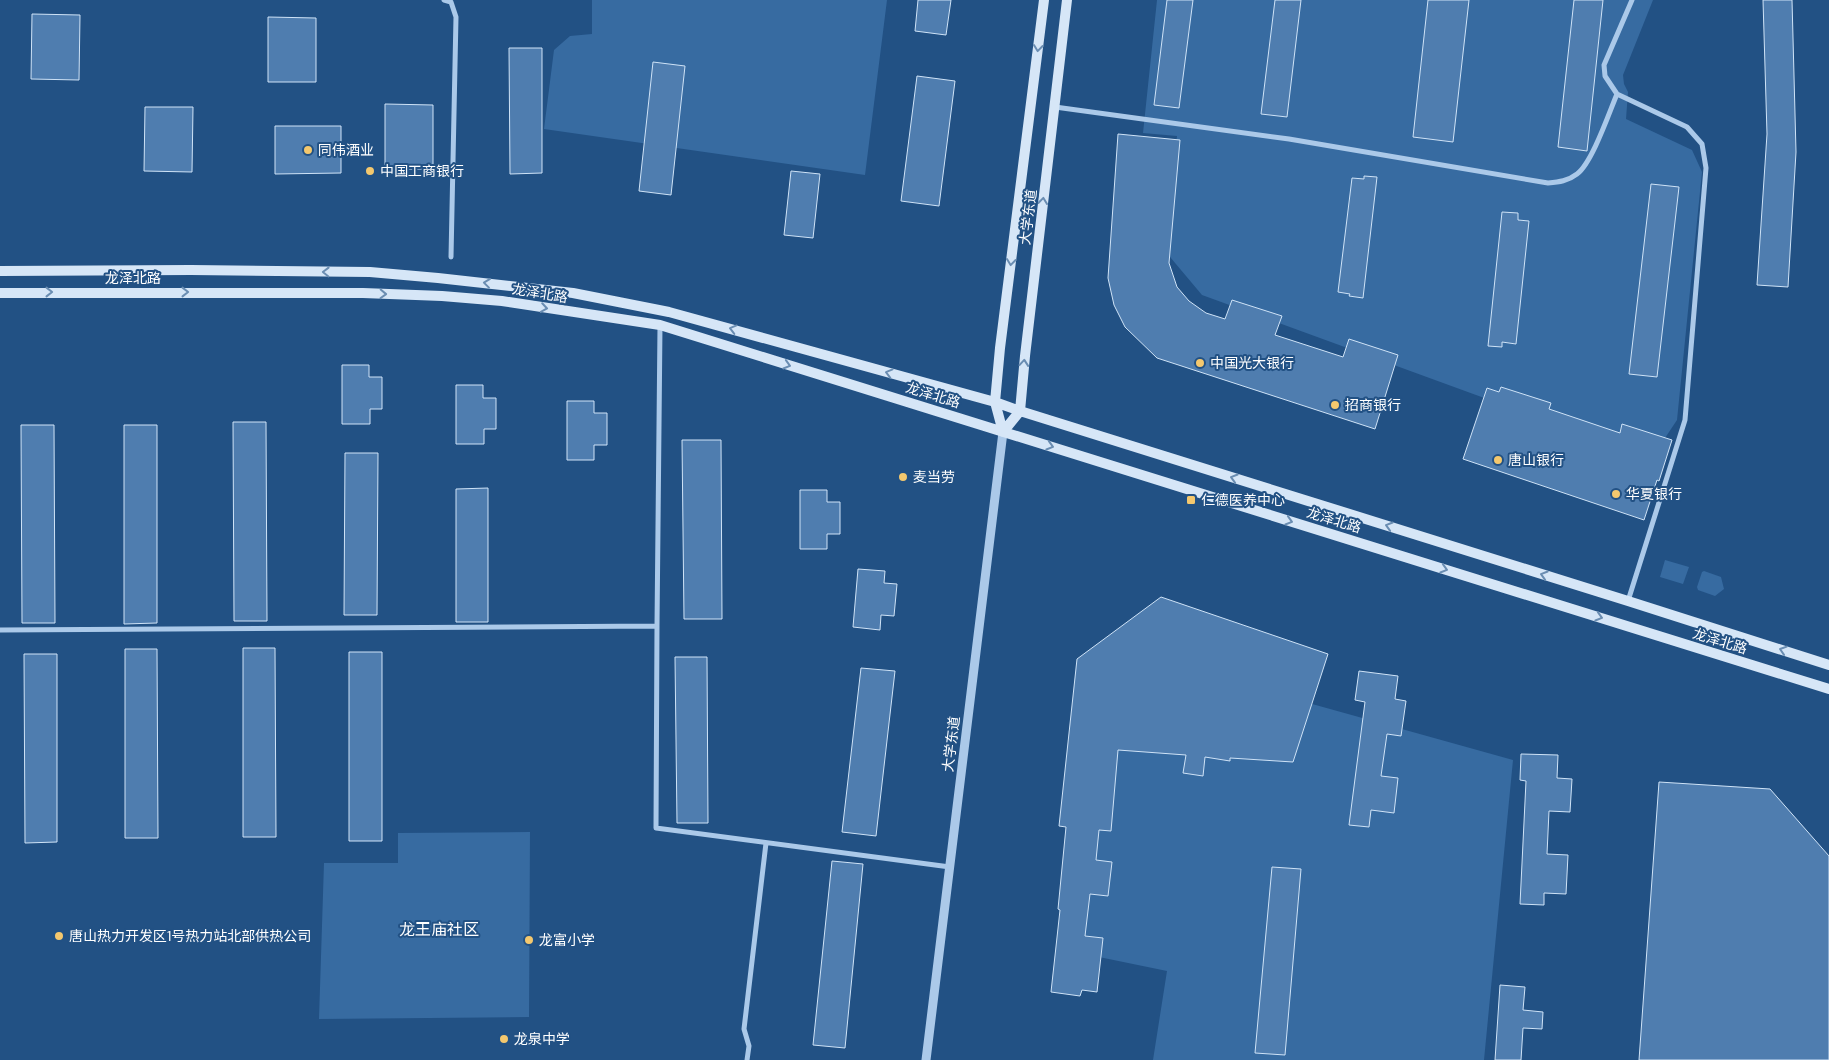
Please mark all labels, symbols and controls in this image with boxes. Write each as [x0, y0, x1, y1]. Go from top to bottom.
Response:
one-way arrow [1033, 44, 1043, 53]
place label: 同伟酒业 [318, 141, 374, 159]
marker: 同伟酒业 [302, 144, 314, 156]
place label: 中国工商银行 [380, 162, 464, 180]
marker: 中国工商银行 [364, 165, 376, 177]
street label: 大学东道 [1016, 188, 1040, 246]
one-way arrow [1037, 197, 1048, 205]
one-way arrow [1006, 258, 1017, 266]
one-way arrow [321, 266, 329, 277]
street label: 龙泽北路 [105, 269, 161, 287]
one-way arrow [483, 278, 491, 289]
street label: 龙泽北路 [511, 280, 569, 306]
one-way arrow [45, 287, 53, 297]
one-way arrow [182, 287, 190, 297]
one-way arrow [379, 288, 387, 299]
one-way arrow [540, 303, 549, 313]
one-way arrow [729, 325, 737, 335]
place label: 中国光大银行 [1210, 354, 1294, 372]
marker: 中国光大银行 [1194, 357, 1206, 369]
one-way arrow [783, 359, 791, 369]
one-way arrow [1018, 359, 1029, 367]
one-way arrow [886, 368, 894, 378]
street label: 龙泽北路 [904, 378, 962, 412]
place label: 招商银行 [1345, 396, 1401, 414]
marker: 招商银行 [1329, 399, 1341, 411]
one-way arrow [1045, 441, 1054, 451]
place label: 唐山银行 [1508, 451, 1564, 469]
marker: 唐山银行 [1492, 454, 1504, 466]
place label: 麦当劳 [913, 468, 955, 486]
marker: 麦当劳 [897, 471, 909, 483]
one-way arrow [1230, 474, 1239, 484]
place label: 华夏银行 [1626, 485, 1682, 503]
marker: 华夏银行 [1610, 488, 1622, 500]
place label: 仁德医养中心 [1201, 491, 1285, 509]
marker: 仁德医养中心 [1185, 494, 1197, 506]
street label: 龙泽北路 [1305, 503, 1363, 537]
one-way arrow [1284, 515, 1292, 525]
one-way arrow [1386, 522, 1394, 532]
one-way arrow [1439, 563, 1447, 573]
one-way arrow [1541, 570, 1549, 580]
one-way arrow [1594, 612, 1603, 622]
street label: 龙泽北路 [1691, 624, 1749, 658]
one-way arrow [1779, 646, 1787, 656]
street label: 大学东道 [939, 715, 963, 773]
district label: 龙王庙社区 [399, 919, 479, 940]
place label: 唐山热力开发区1号热力站北部供热公司 [69, 927, 311, 945]
marker: 唐山热力开发区1号热力站北部供热公司 [53, 930, 65, 942]
place label: 龙富小学 [539, 931, 595, 949]
marker: 龙富小学 [523, 934, 535, 946]
place label: 龙泉中学 [514, 1030, 570, 1048]
marker: 龙泉中学 [498, 1033, 510, 1045]

